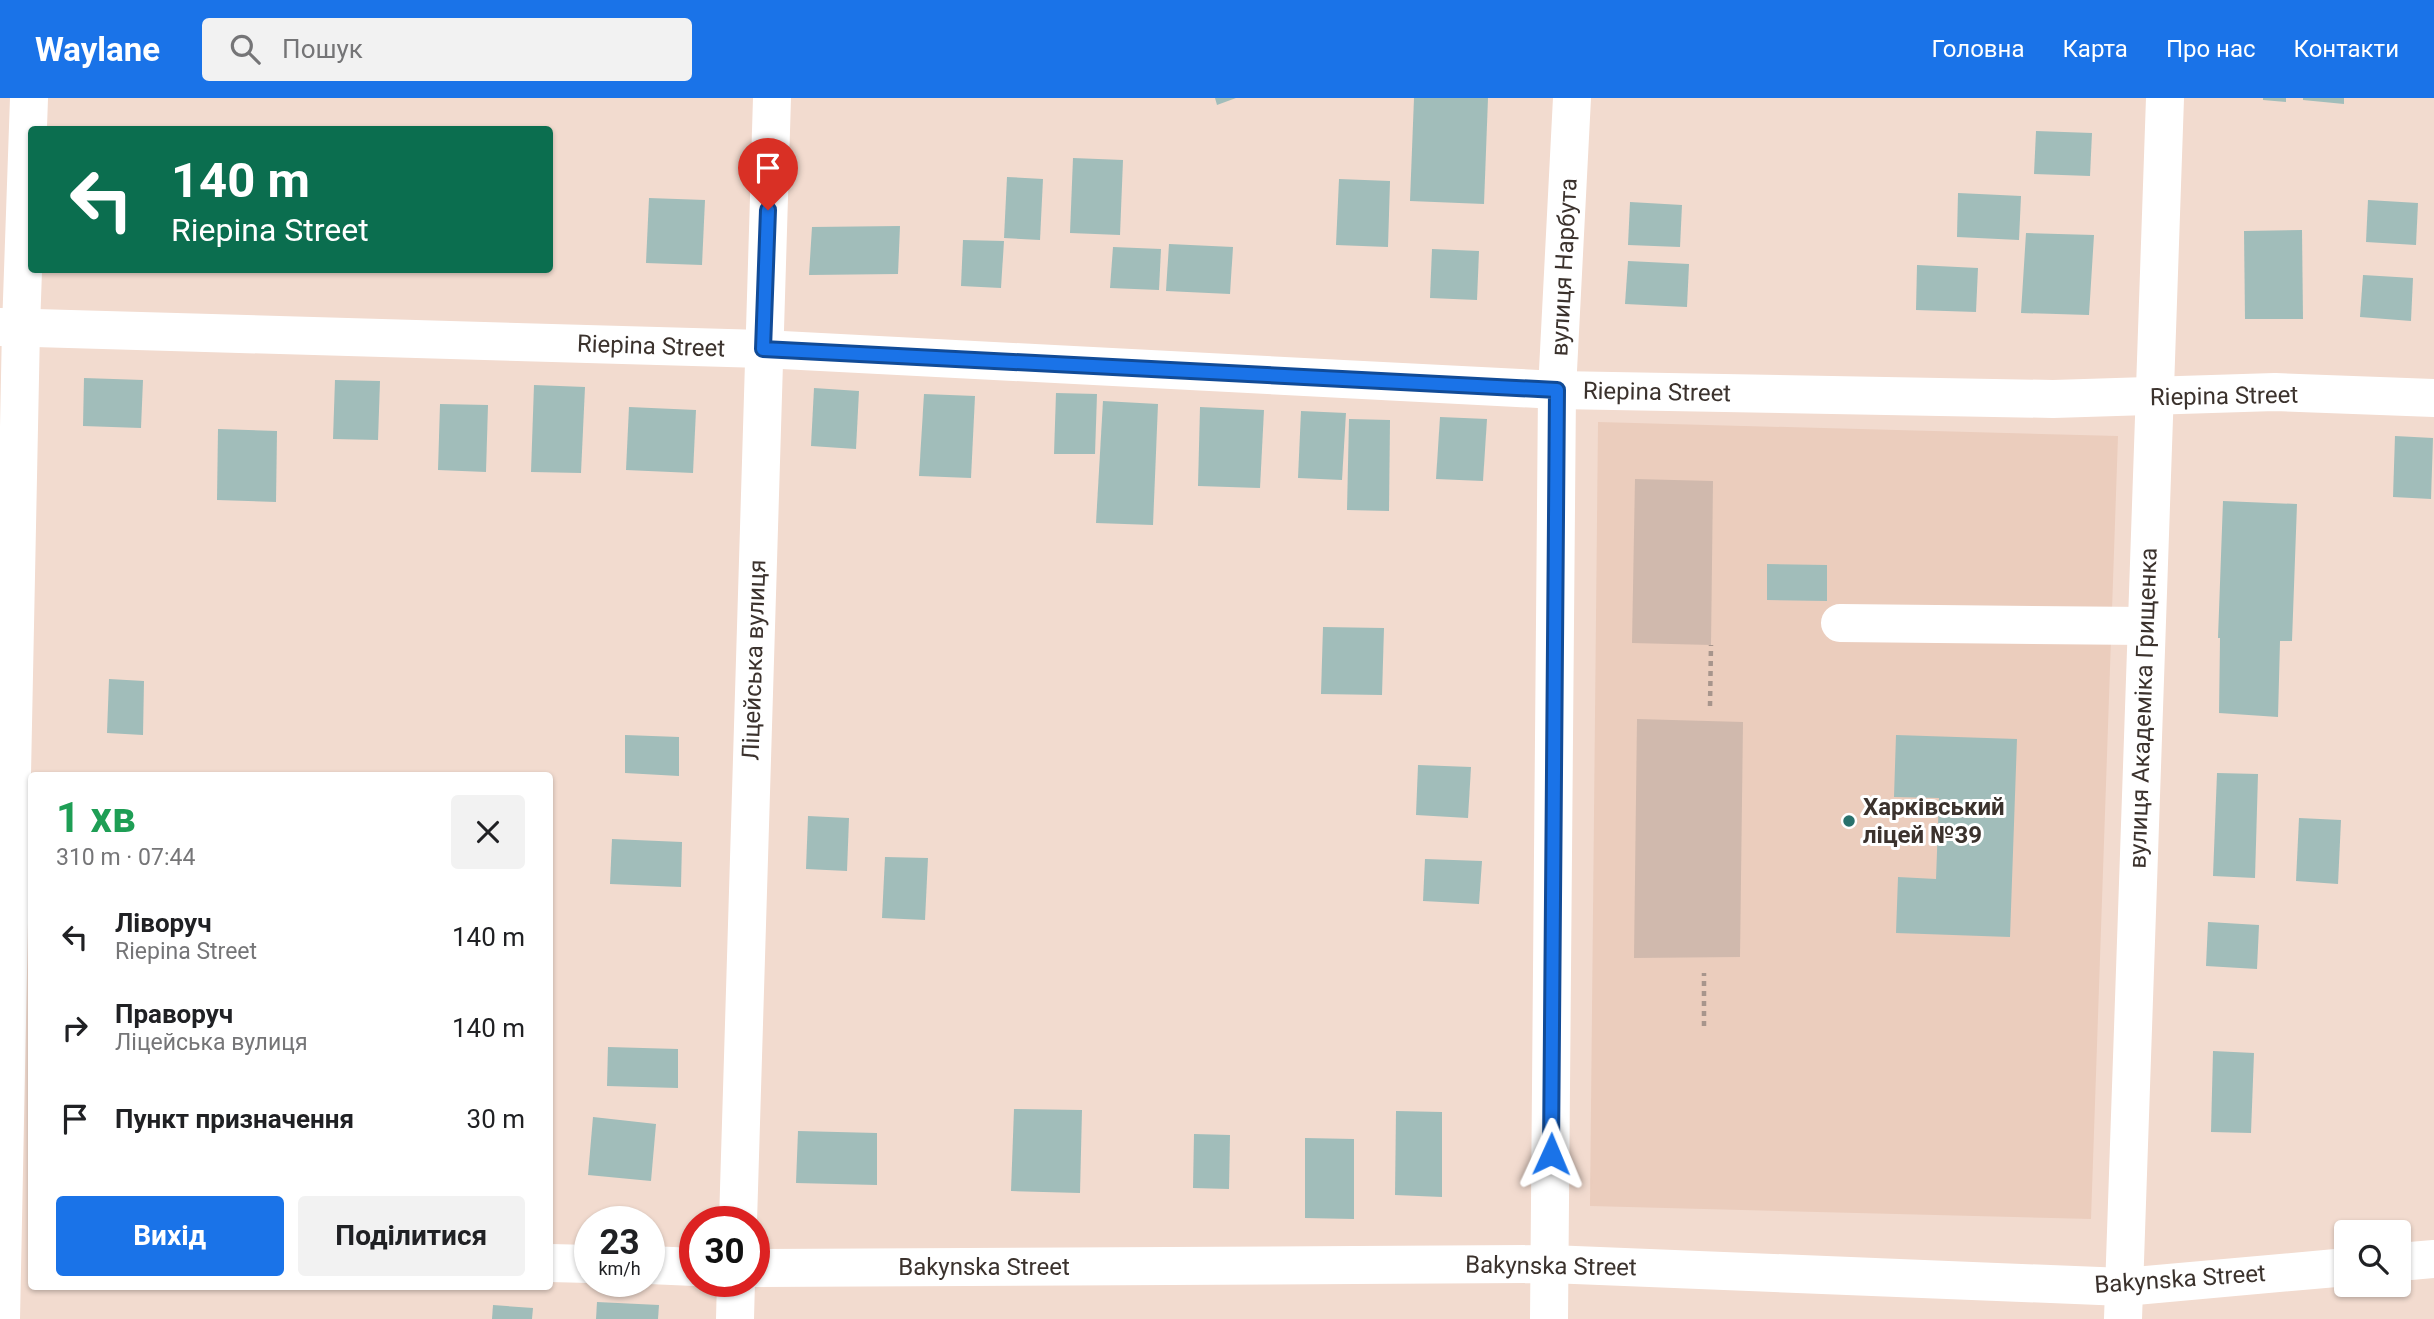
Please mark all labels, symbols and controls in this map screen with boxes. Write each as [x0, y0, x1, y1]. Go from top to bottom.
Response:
search box [202, 18, 692, 81]
text: Waylane [35, 30, 160, 69]
icon: search [226, 30, 264, 68]
text: Пошук [282, 34, 363, 64]
text: Головна [1932, 35, 2024, 63]
text: Карта [2062, 35, 2128, 63]
text: Про нас [2166, 35, 2256, 63]
text: Контакти [2294, 35, 2399, 63]
pin [738, 138, 798, 210]
icon: arrive [749, 149, 787, 187]
text: 140 m [171, 152, 310, 209]
icon: left [56, 154, 147, 245]
street label: вулиця Нарбута [1545, 177, 1583, 357]
text: Riepina Street [171, 211, 369, 249]
street label: Riepina Street [576, 329, 726, 363]
street label: Riepina Street [1583, 377, 1731, 407]
street label: Riepina Street [2150, 381, 2298, 411]
street label: вулиця Академіка Грищенка [2123, 547, 2163, 869]
street label: Ліцейська вулиця [737, 559, 771, 761]
text: 1 хв [56, 793, 136, 842]
place label: Харківський ліцей №39 [1863, 793, 2005, 849]
button: close [451, 795, 525, 869]
marker: Харківський ліцей №39 [1841, 813, 1857, 829]
text: 310 m · 07:44 [56, 844, 195, 871]
text: Ліворуч [115, 908, 212, 938]
icon: left [56, 918, 94, 956]
text: 140 m [452, 922, 525, 952]
text: Riepina Street [115, 938, 257, 965]
text: Праворуч [115, 999, 233, 1029]
icon: right [56, 1009, 94, 1047]
text: 140 m [452, 1013, 525, 1043]
text: Ліцейська вулиця [115, 1029, 308, 1056]
icon: arrive [56, 1100, 94, 1138]
text: Пункт призначення [115, 1104, 354, 1134]
text: 30 m [467, 1104, 525, 1134]
position arrow [1514, 1117, 1588, 1191]
button: Вихід [56, 1196, 284, 1276]
button: Поділитися [298, 1196, 525, 1276]
speed limit sign: 30 [679, 1206, 770, 1297]
map controls [2334, 1220, 2411, 1297]
button: search [2334, 1220, 2411, 1297]
text: 23 [599, 1222, 640, 1263]
street label: Bakynska Street [1465, 1251, 1637, 1281]
street label: Bakynska Street [898, 1253, 1070, 1281]
text: km/h [598, 1258, 641, 1279]
street label: Bakynska Street [2093, 1259, 2267, 1299]

